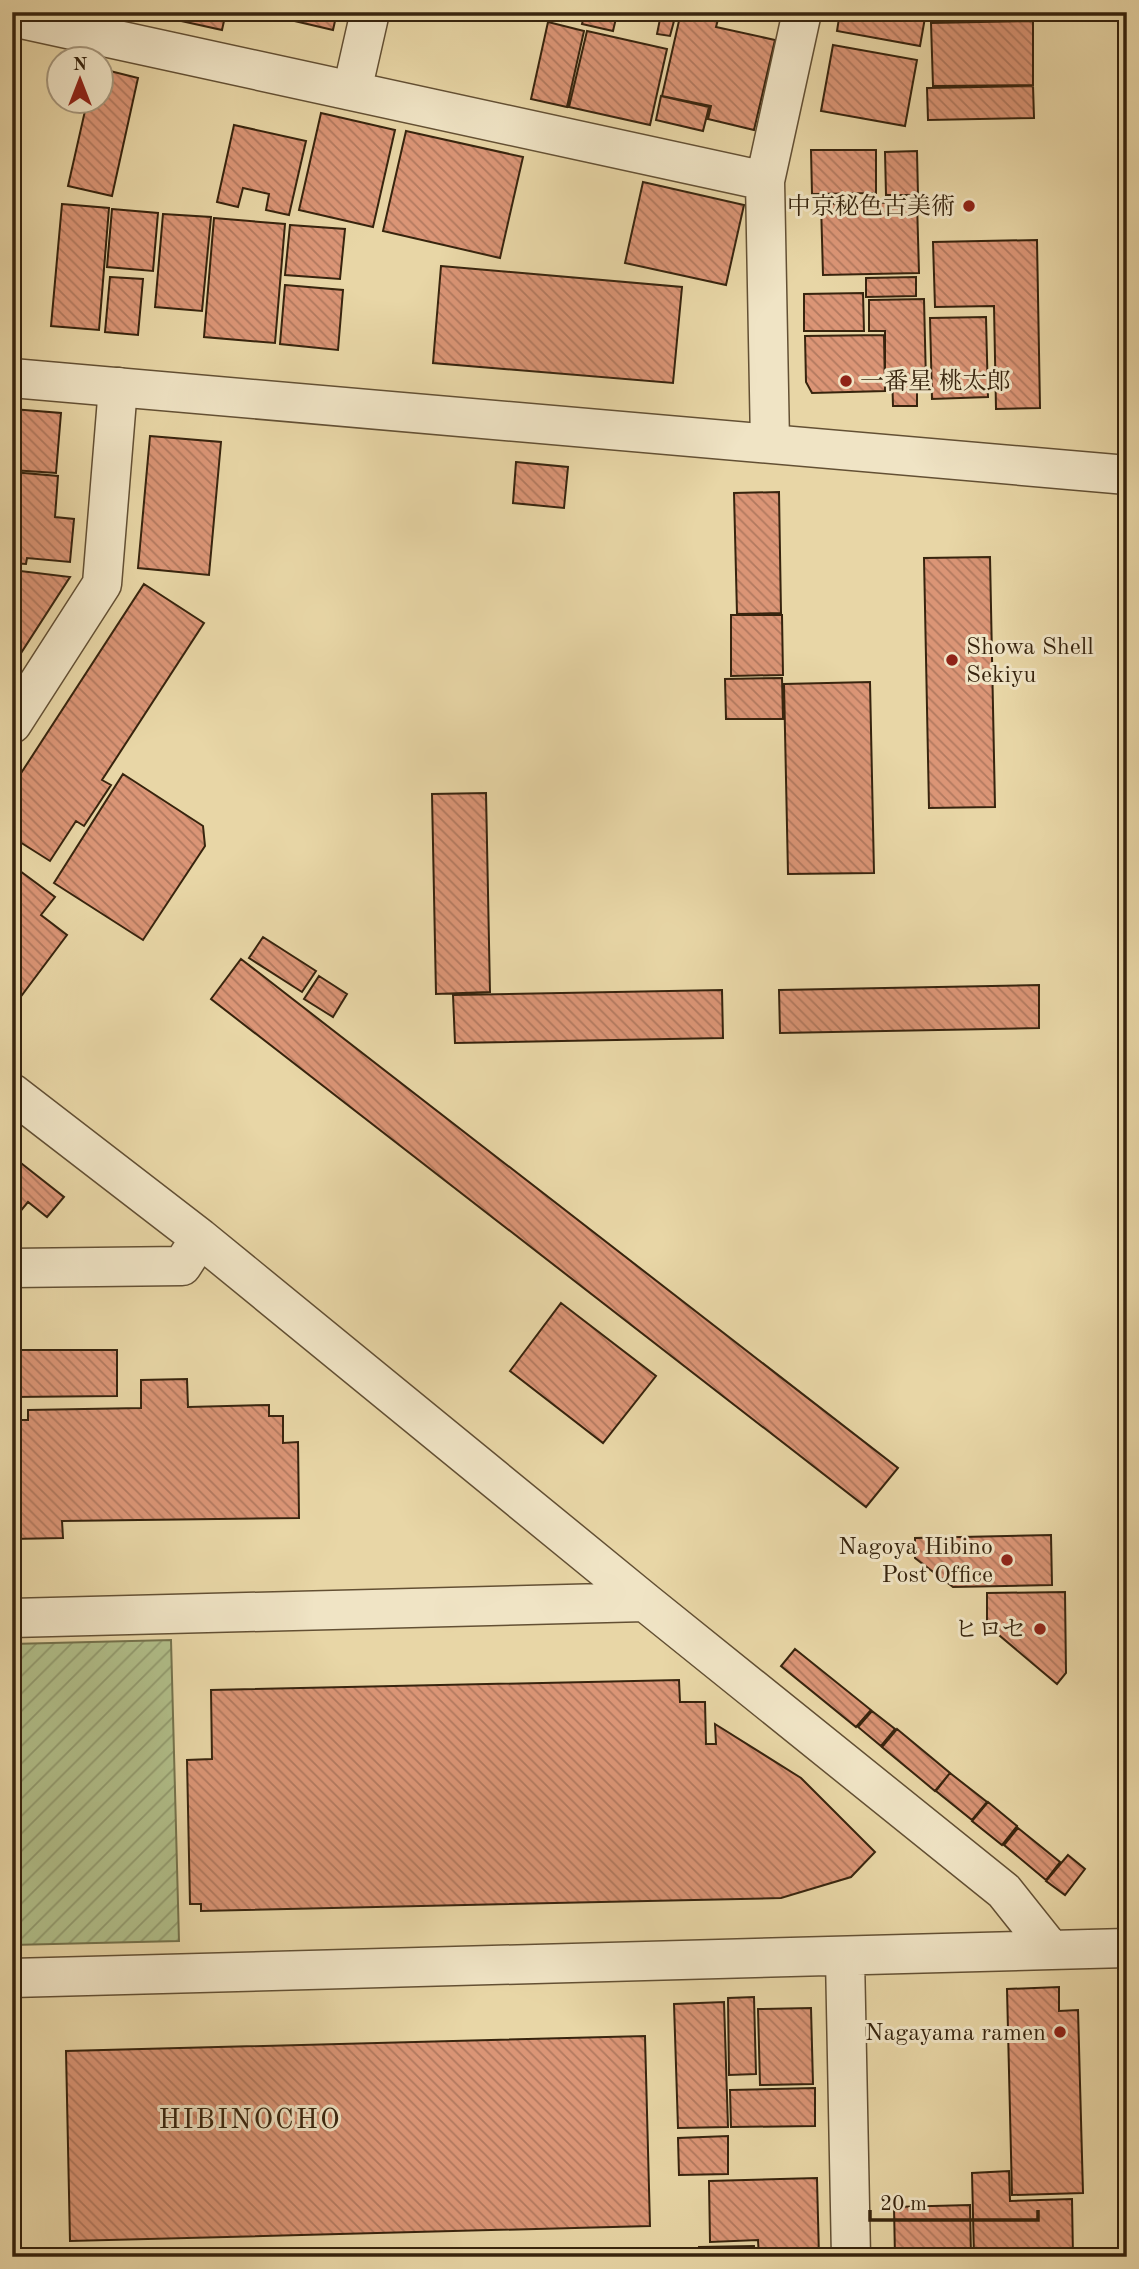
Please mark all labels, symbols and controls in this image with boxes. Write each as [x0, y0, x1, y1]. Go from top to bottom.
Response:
north arrow [46, 46, 116, 116]
text: N [73, 56, 88, 75]
place label: 中京秘色古美術 [787, 193, 955, 220]
marker: 中京秘色古美術 [961, 198, 977, 214]
place label: 一番星 桃太郎 [860, 368, 1011, 395]
marker: 一番星 桃太郎 [838, 373, 854, 389]
place label: Showa Shell Sekiyu [966, 636, 1094, 688]
marker: Showa Shell Sekiyu [944, 652, 960, 668]
place label: Nagoya Hibino Post Office [838, 1536, 993, 1588]
marker: Nagoya Hibino Post Office [999, 1552, 1015, 1568]
place label: ヒロセ [954, 1618, 1026, 1643]
marker: ヒロセ [1032, 1621, 1048, 1637]
place label: Nagayama ramen [865, 2022, 1046, 2046]
marker: Nagayama ramen [1052, 2024, 1068, 2040]
district label: HIBINOCHO [158, 2107, 342, 2135]
scale bar [870, 2178, 1038, 2222]
text: 20 m [880, 2194, 927, 2215]

